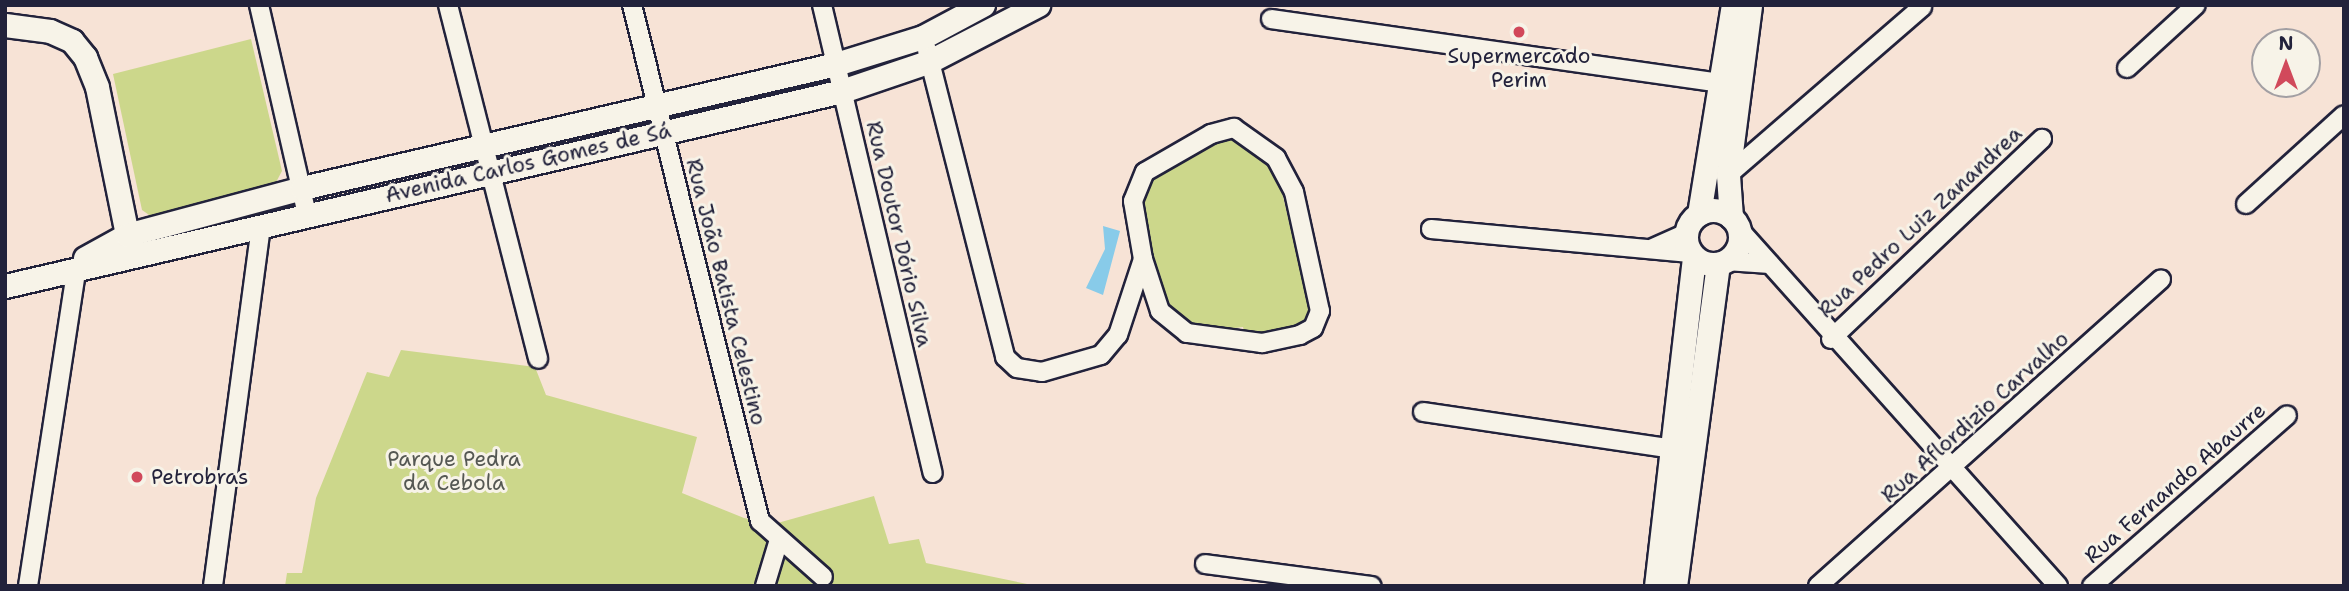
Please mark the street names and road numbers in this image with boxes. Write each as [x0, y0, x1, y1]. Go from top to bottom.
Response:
street label: Avenida Carlos Gomes de Sá [383, 118, 673, 208]
street label: Rua Doutor Dório Silva [861, 119, 937, 349]
street label: Rua Pedro Luiz Zanandrea [1813, 121, 2027, 323]
street label: Rua João Batista Celestino [681, 156, 771, 428]
street label: Rua Aflordizio Carvalho [1876, 326, 2074, 508]
street label: Rua Fernando Abaurre [2079, 398, 2271, 568]

